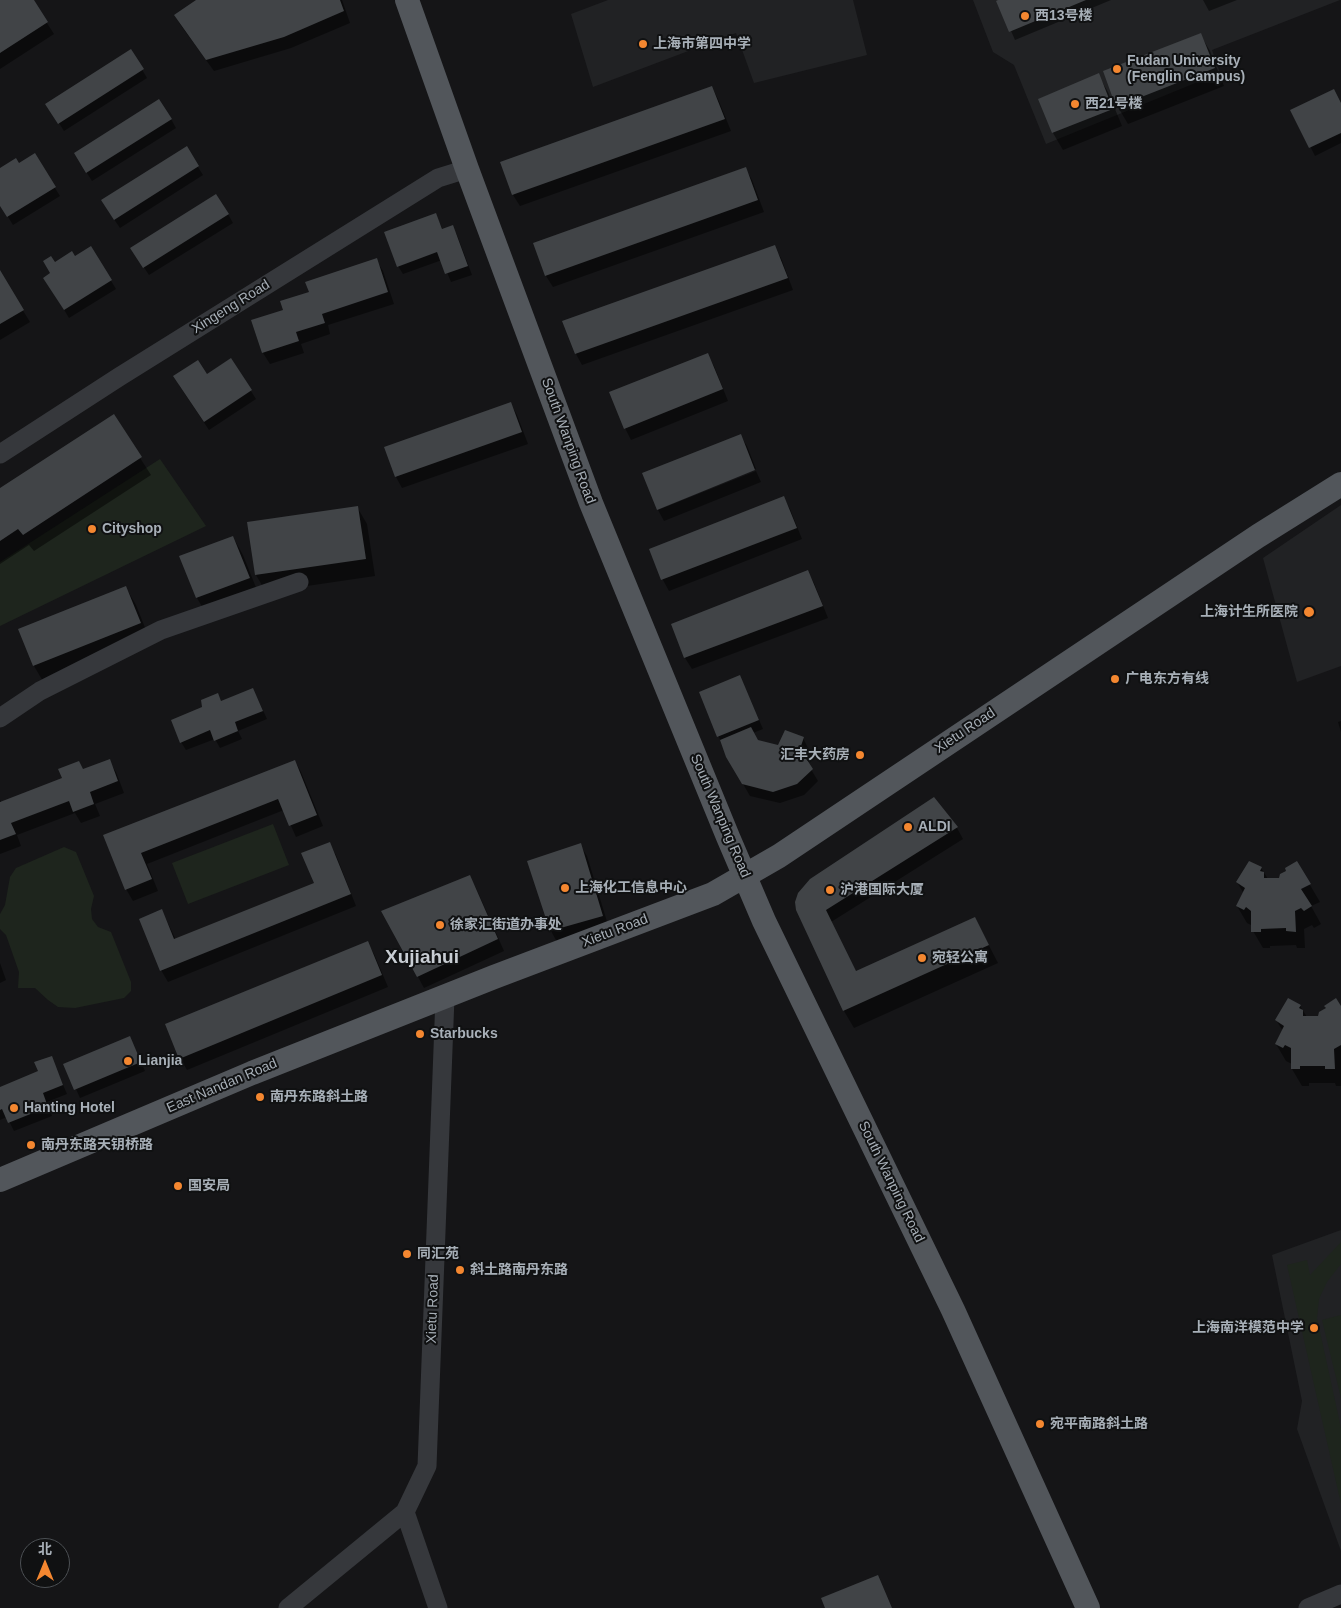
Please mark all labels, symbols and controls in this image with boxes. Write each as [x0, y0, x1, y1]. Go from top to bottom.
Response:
place label: 西13号楼 [1035, 8, 1093, 24]
marker: 西13号楼 [1019, 10, 1031, 22]
place label: 上海市第四中学 [653, 36, 751, 52]
marker: 上海市第四中学 [637, 38, 649, 50]
place label: Fudan University (Fenglin Campus) [1127, 53, 1245, 85]
marker: Fudan University (Fenglin Campus) [1111, 63, 1123, 75]
place label: 西21号楼 [1085, 96, 1143, 112]
marker: 西21号楼 [1069, 98, 1081, 110]
street label: Xingeng Road [189, 276, 273, 338]
street label: South Wanping Road [537, 376, 599, 506]
place label: Cityshop [102, 521, 162, 537]
marker: Cityshop [86, 523, 98, 535]
place label: 上海计生所医院 [1200, 604, 1298, 620]
marker: 上海计生所医院 [1302, 605, 1316, 619]
place label: 广电东方有线 [1125, 671, 1209, 687]
marker: 广电东方有线 [1109, 673, 1121, 685]
street label: Xietu Road [932, 705, 998, 757]
place label: 汇丰大药房 [780, 747, 850, 763]
marker: 汇丰大药房 [854, 749, 866, 761]
street label: South Wanping Road [686, 752, 754, 880]
place label: ALDI [918, 819, 951, 835]
marker: ALDI [902, 821, 914, 833]
place label: 上海化工信息中心 [575, 880, 687, 896]
marker: 上海化工信息中心 [559, 882, 571, 894]
place label: 沪港国际大厦 [840, 882, 924, 898]
marker: 沪港国际大厦 [824, 884, 836, 896]
street label: Xietu Road [580, 911, 650, 951]
place label: 徐家汇街道办事处 [450, 917, 562, 933]
marker: 徐家汇街道办事处 [434, 919, 446, 931]
district label: Xujiahui [385, 947, 459, 969]
place label: 宛轻公寓 [932, 950, 988, 966]
marker: 宛轻公寓 [916, 952, 928, 964]
place label: Starbucks [430, 1026, 498, 1042]
marker: Starbucks [414, 1028, 426, 1040]
place label: Lianjia [138, 1053, 182, 1069]
marker: Lianjia [122, 1055, 134, 1067]
street label: East Nandan Road [164, 1055, 280, 1117]
place label: 南丹东路斜土路 [270, 1089, 368, 1105]
marker: 南丹东路斜土路 [254, 1091, 266, 1103]
place label: Hanting Hotel [24, 1100, 115, 1116]
marker: Hanting Hotel [8, 1102, 20, 1114]
street label: South Wanping Road [854, 1119, 928, 1245]
place label: 南丹东路天钥桥路 [41, 1137, 153, 1153]
marker: 南丹东路天钥桥路 [25, 1139, 37, 1151]
place label: 国安局 [188, 1178, 230, 1194]
marker: 国安局 [172, 1180, 184, 1192]
place label: 同汇苑 [417, 1246, 459, 1262]
marker: 同汇苑 [401, 1248, 413, 1260]
place label: 斜土路南丹东路 [470, 1262, 568, 1278]
marker: 斜土路南丹东路 [454, 1264, 466, 1276]
street label: Xietu Road [423, 1274, 443, 1344]
place label: 上海南洋模范中学 [1192, 1320, 1304, 1336]
marker: 上海南洋模范中学 [1308, 1322, 1320, 1334]
place label: 宛平南路斜土路 [1050, 1416, 1148, 1432]
marker: 宛平南路斜土路 [1034, 1418, 1046, 1430]
north arrow [20, 1538, 70, 1588]
text: 北 [38, 1541, 52, 1557]

